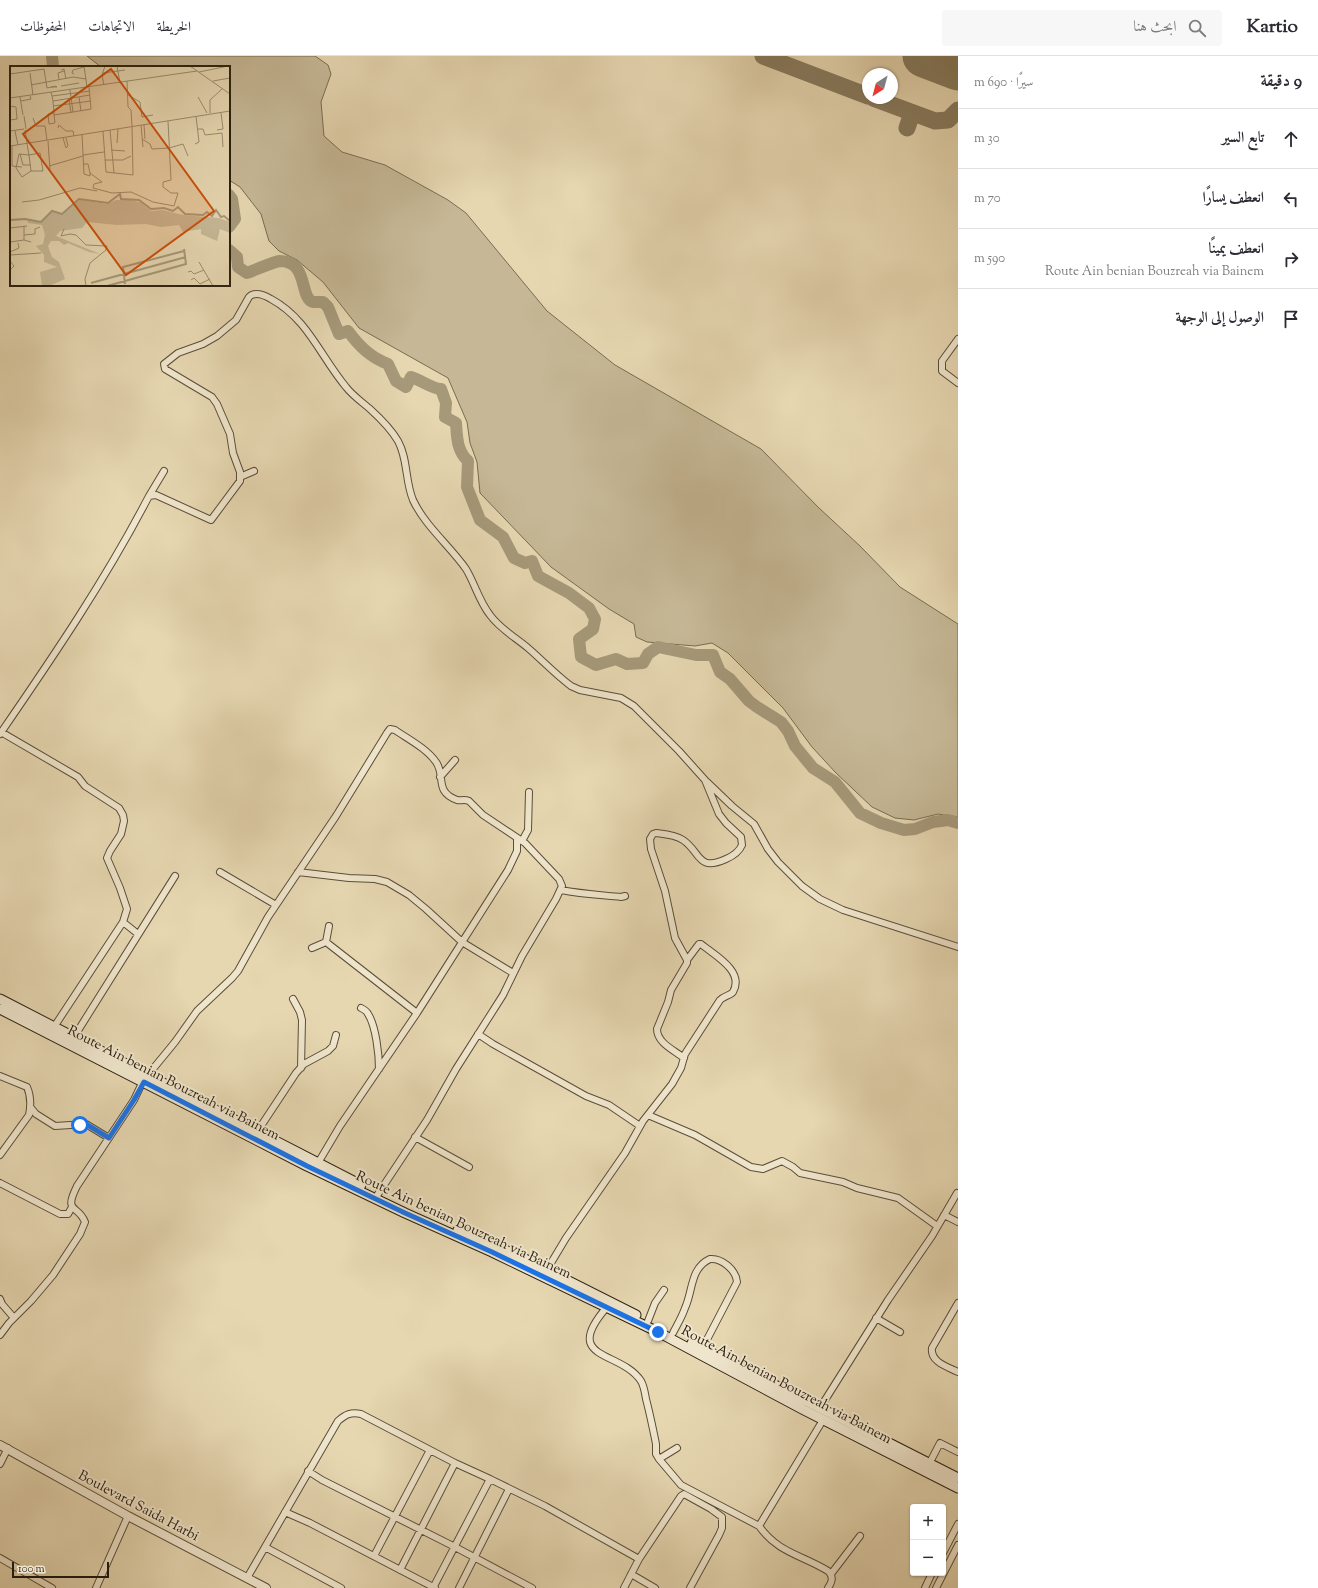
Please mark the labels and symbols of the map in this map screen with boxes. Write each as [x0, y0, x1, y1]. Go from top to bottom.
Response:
inset map [10, 66, 230, 286]
north arrow [862, 68, 898, 104]
street label: Route Ain benian Bouzreah via Bainem [63, 1021, 283, 1146]
route start [71, 1116, 89, 1134]
street label: Route Ain benian Bouzreah via Bainem [352, 1167, 575, 1285]
street label: Route Ain benian Bouzreah via Bainem [677, 1322, 895, 1450]
route end [649, 1323, 667, 1341]
street label: Boulevard Saida Harbi [74, 1466, 202, 1547]
scale bar [12, 1560, 109, 1579]

